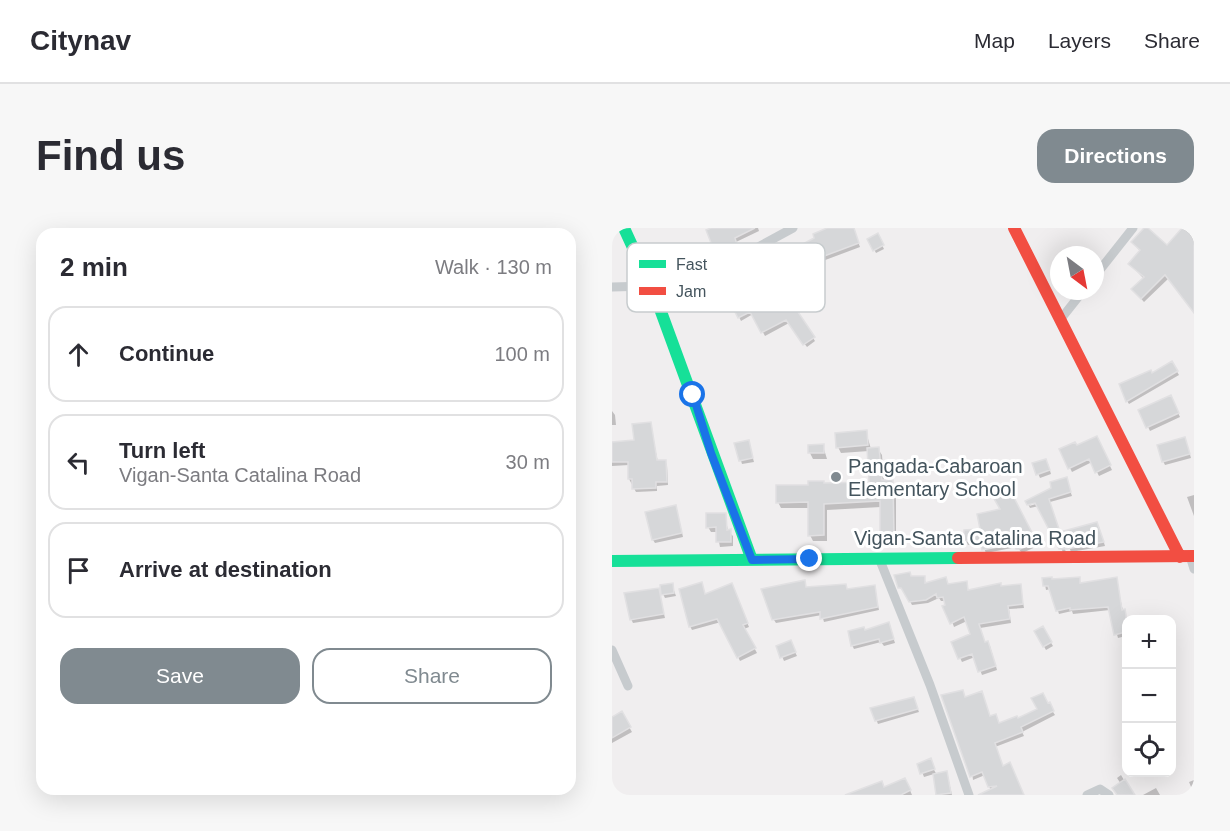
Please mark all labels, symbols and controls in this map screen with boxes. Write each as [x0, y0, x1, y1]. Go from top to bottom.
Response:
text: Citynav [30, 25, 131, 56]
text: Map [974, 29, 1015, 52]
text: Layers [1048, 29, 1111, 52]
text: Share [1144, 29, 1200, 52]
button: Directions [1037, 129, 1194, 183]
text: Find us [36, 132, 185, 179]
legend [627, 243, 825, 312]
north arrow [1050, 246, 1104, 300]
text: 2 min [60, 252, 128, 282]
text: Walk · 130 m [435, 256, 552, 278]
text: Fast [676, 256, 708, 273]
text: Jam [676, 283, 706, 300]
icon: ahead [62, 338, 95, 371]
text: Continue [119, 341, 214, 366]
text: 100 m [494, 343, 550, 365]
route start [679, 381, 705, 407]
text: Turn left [119, 438, 205, 463]
icon: left [62, 446, 95, 479]
text: 30 m [506, 451, 550, 473]
place label: Pangada-Cabaroan Elementary School [848, 455, 1023, 500]
text: Vigan-Santa Catalina Road [119, 464, 361, 486]
marker: Pangada-Cabaroan Elementary School [829, 470, 843, 484]
street label: Vigan-Santa Catalina Road [854, 527, 1096, 549]
route end [796, 545, 822, 571]
icon: arrive [62, 554, 95, 587]
text: Arrive at destination [119, 557, 332, 582]
map controls [1122, 615, 1176, 777]
button: + [1122, 615, 1176, 669]
button: Save [60, 648, 300, 704]
button: Share [312, 648, 552, 704]
button: − [1122, 669, 1176, 723]
button: locate [1122, 723, 1176, 777]

